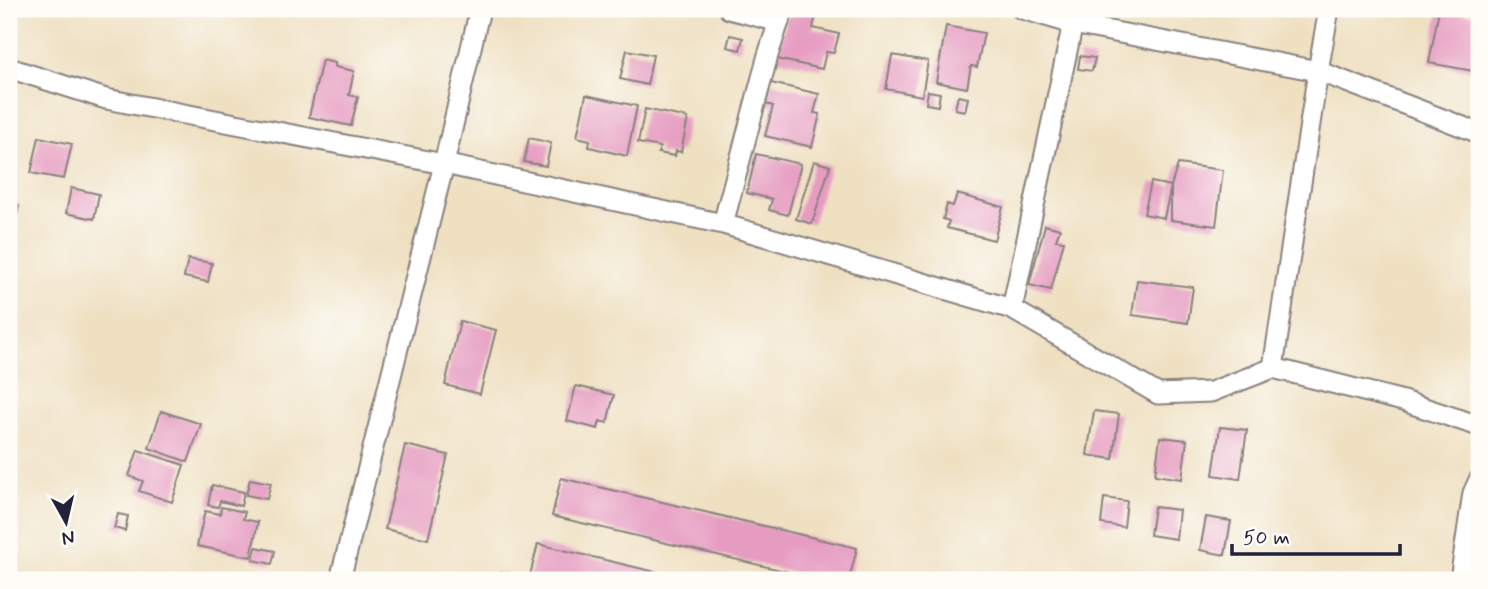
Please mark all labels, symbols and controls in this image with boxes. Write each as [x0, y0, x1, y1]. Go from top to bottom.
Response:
north arrow [32, 488, 102, 558]
scale bar [1232, 512, 1400, 556]
text: N [60, 524, 76, 551]
text: 50 m [1243, 524, 1290, 552]

